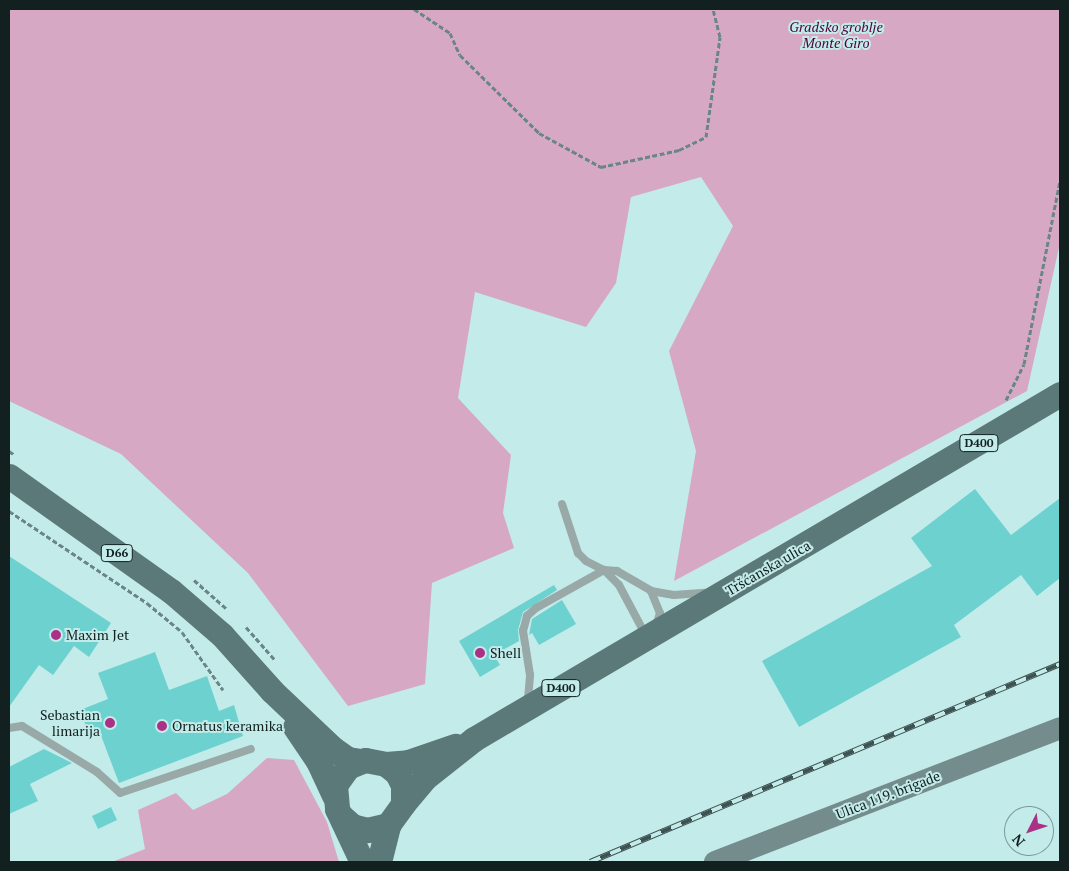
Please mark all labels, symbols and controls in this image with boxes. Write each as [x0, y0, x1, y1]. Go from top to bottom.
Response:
park label: Gradsko groblje Monte Giro [789, 19, 883, 52]
road number: D400 [959, 433, 999, 452]
street label: Tršćanska ulica [722, 537, 814, 599]
road number: D66 [101, 544, 133, 562]
place label: Maxim Jet [66, 627, 129, 643]
marker: Maxim Jet [50, 629, 62, 641]
place label: Shell [490, 645, 521, 661]
marker: Shell [474, 647, 486, 659]
road number: D400 [541, 678, 581, 698]
place label: Sebastian limarija [40, 707, 100, 740]
marker: Sebastian limarija [104, 717, 116, 729]
place label: Ornatus keramika [172, 718, 283, 734]
marker: Ornatus keramika [156, 720, 168, 732]
street label: Ulica 119. brigade [833, 767, 943, 823]
north arrow [1004, 806, 1054, 856]
text: N [1007, 830, 1029, 851]

